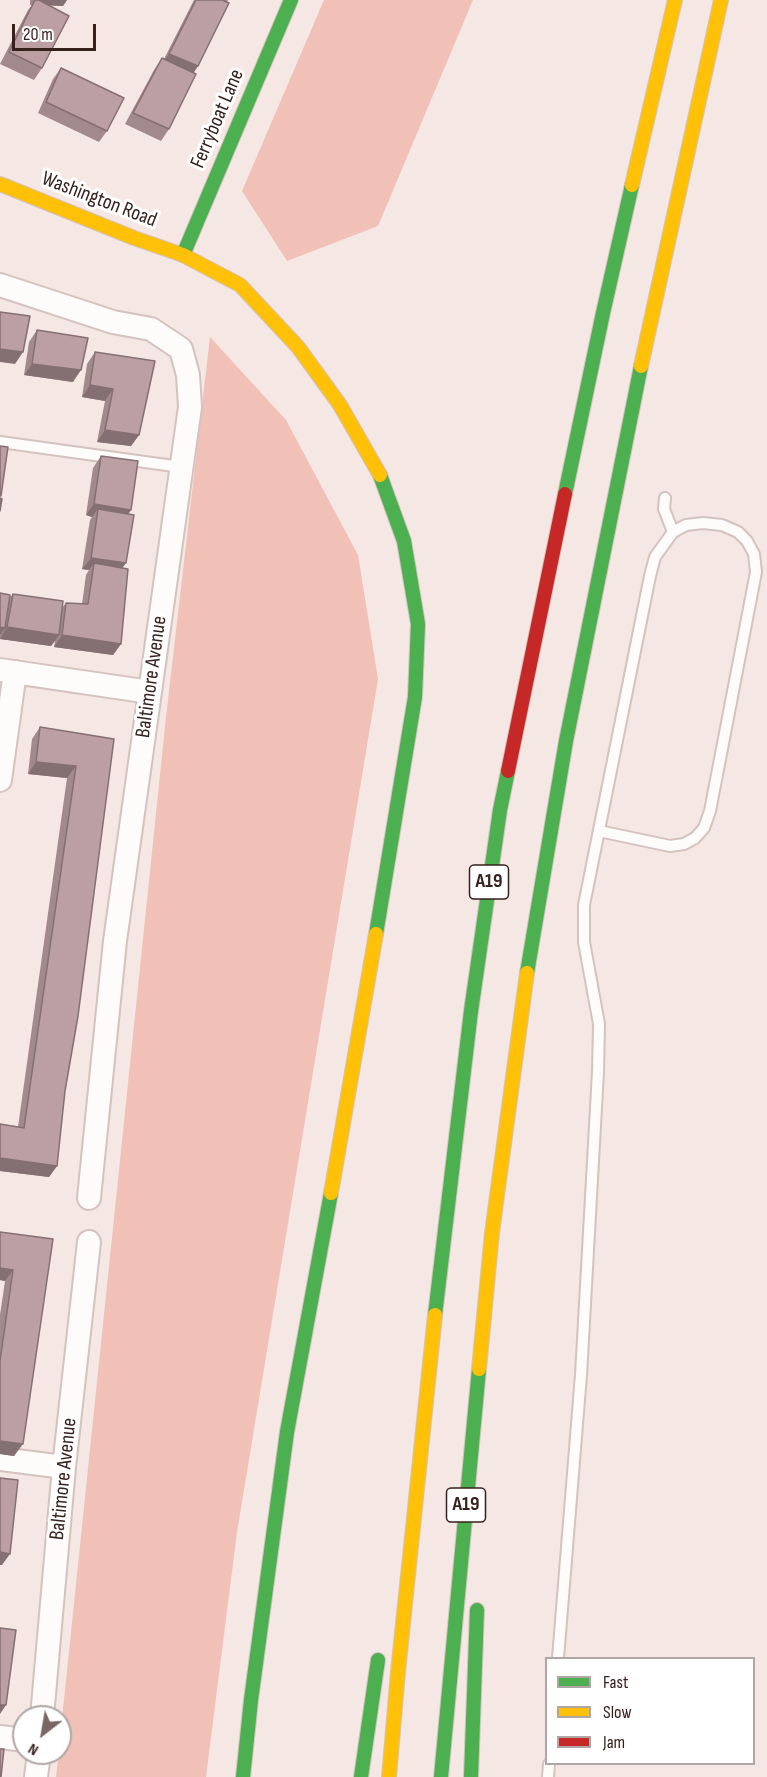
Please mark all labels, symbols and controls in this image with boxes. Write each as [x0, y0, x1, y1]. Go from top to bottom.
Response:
scale bar [15, 12, 99, 50]
text: 20 m [23, 24, 53, 45]
street label: Ferryboat Lane [186, 66, 250, 172]
street label: Washington Road [38, 167, 160, 233]
street label: Baltimore Avenue [131, 614, 173, 740]
road number: A19 [470, 865, 508, 899]
street label: Baltimore Avenue [45, 1417, 83, 1541]
road number: A19 [446, 1488, 486, 1522]
legend [545, 1657, 755, 1765]
text: Fast [603, 1672, 628, 1693]
text: Slow [603, 1702, 632, 1723]
north arrow [12, 1705, 72, 1765]
text: Jam [603, 1732, 625, 1753]
text: N [25, 1739, 42, 1759]

